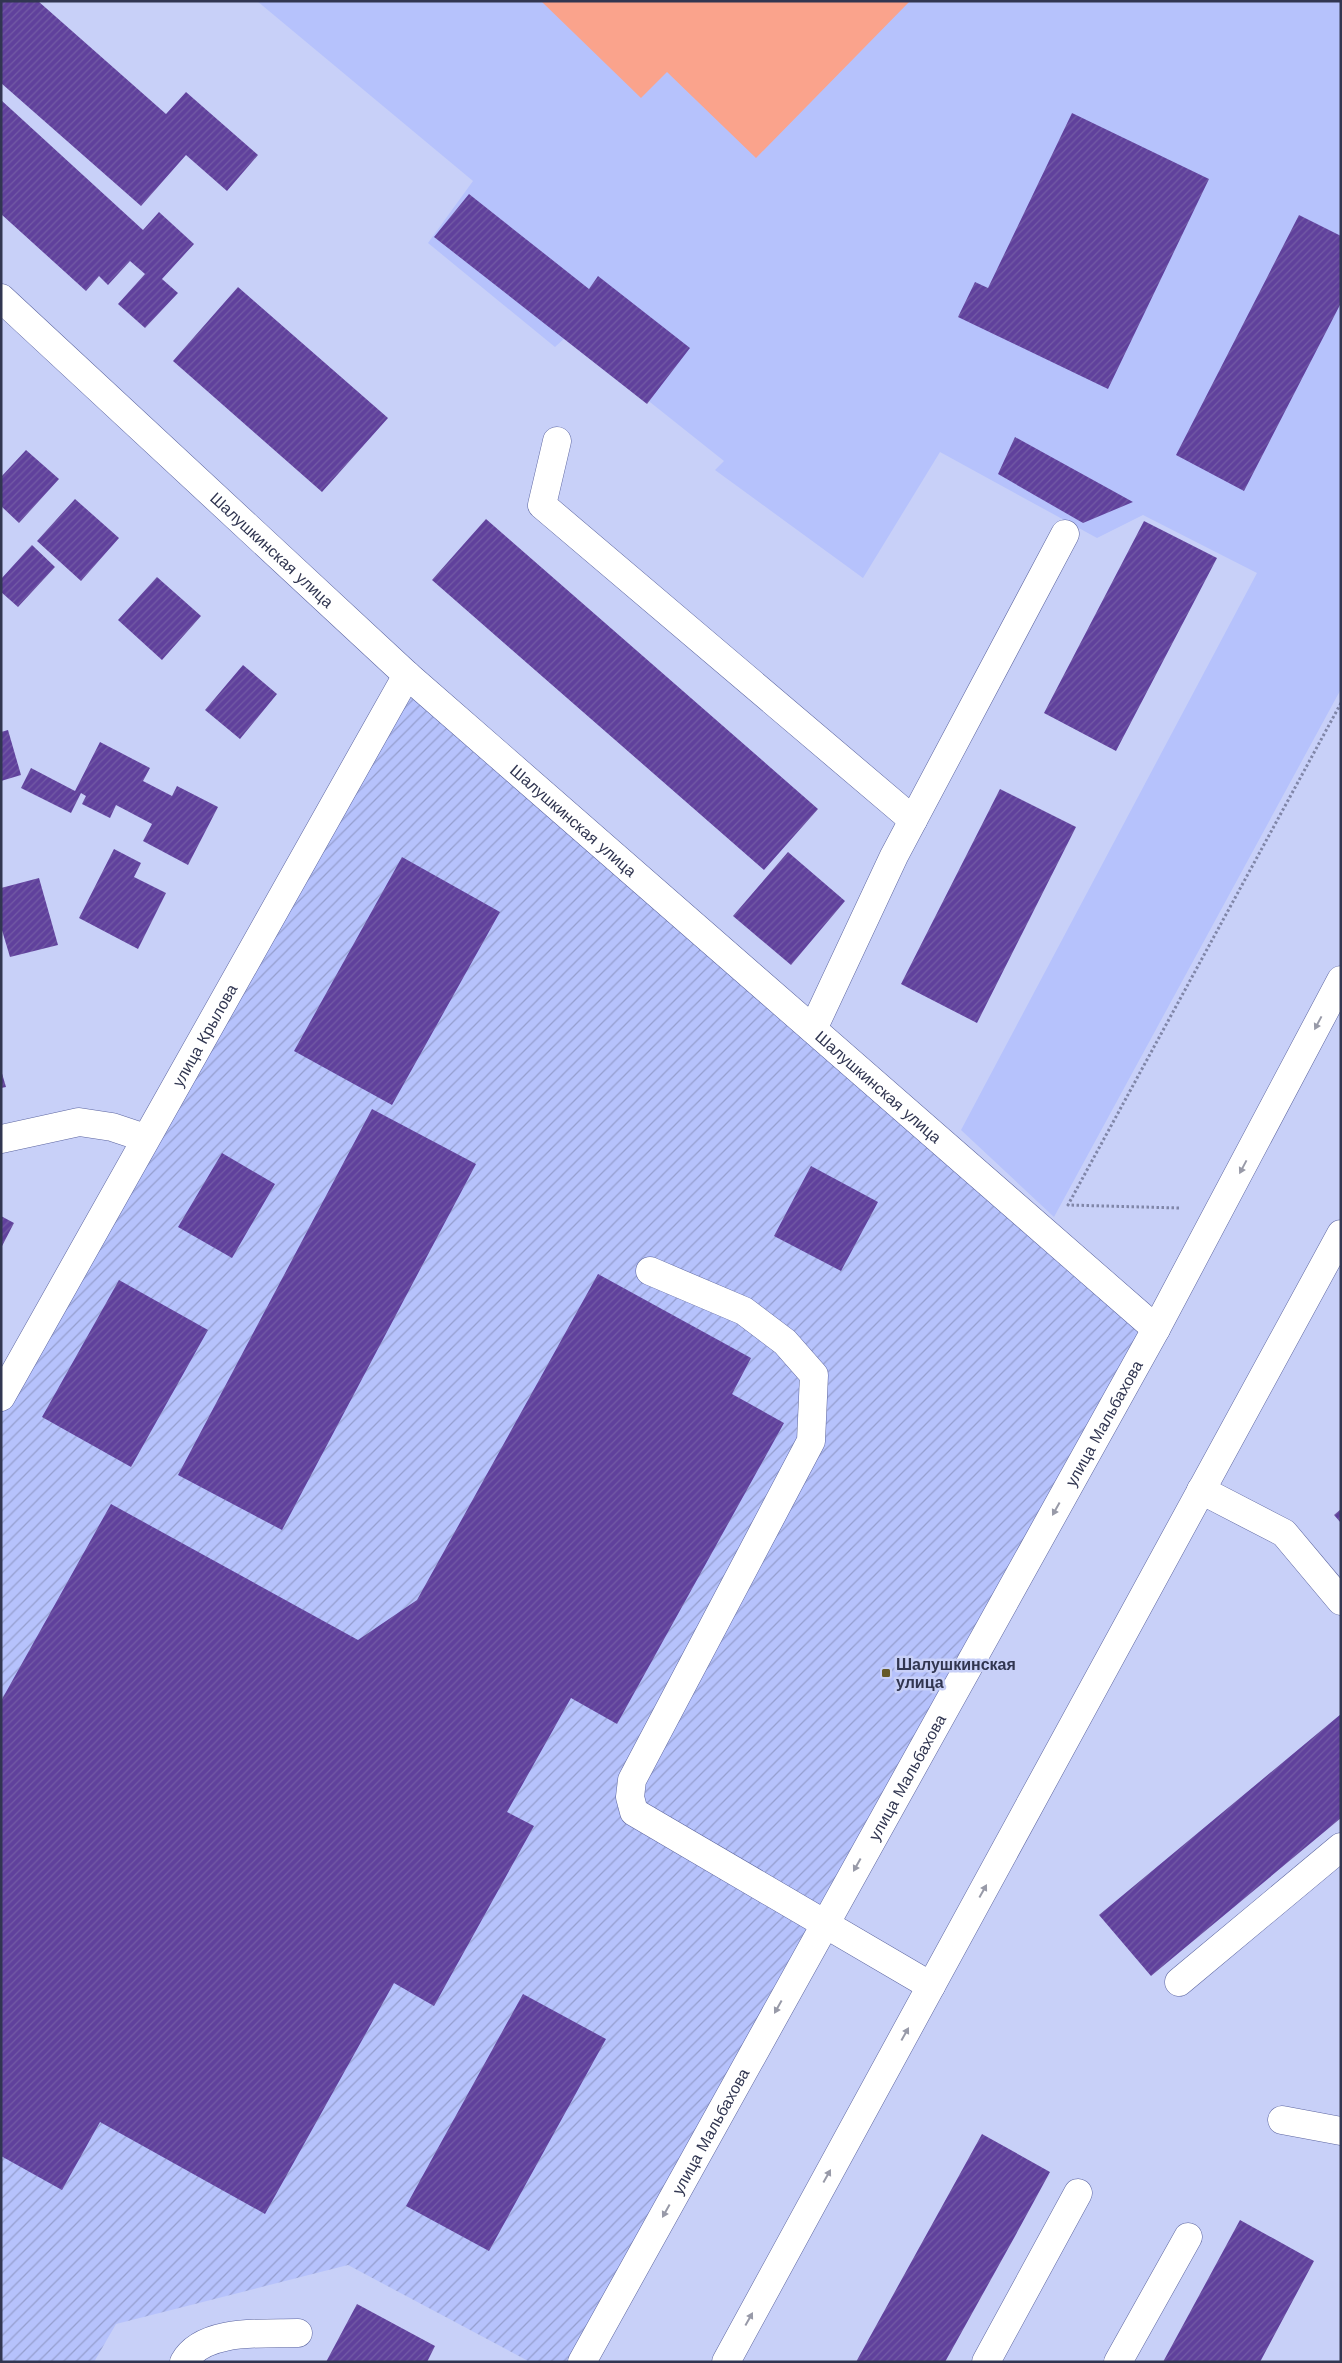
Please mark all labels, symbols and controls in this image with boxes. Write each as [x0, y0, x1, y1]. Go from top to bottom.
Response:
street label: Шалушкинская улица [206, 488, 337, 612]
street label: Шалушкинская улица [506, 761, 640, 881]
street label: улица Крылова [168, 981, 241, 1090]
one-way arrow [1314, 1016, 1322, 1030]
street label: Шалушкинская улица [811, 1027, 945, 1147]
one-way arrow [1239, 1160, 1247, 1174]
street label: улица Мальбахова [1061, 1357, 1147, 1490]
one-way arrow [1051, 1503, 1060, 1516]
place label: Шалушкинская улица [896, 1655, 1016, 1692]
marker: Шалушкинская улица [880, 1667, 892, 1679]
street label: улица Мальбахова [865, 1711, 950, 1844]
one-way arrow [853, 1858, 861, 1872]
one-way arrow [979, 1884, 987, 1898]
one-way arrow [774, 2000, 782, 2014]
one-way arrow [901, 2026, 909, 2041]
street label: улица Мальбахова [668, 2065, 753, 2198]
one-way arrow [823, 2169, 831, 2184]
one-way arrow [662, 2203, 670, 2218]
one-way arrow [745, 2312, 753, 2326]

